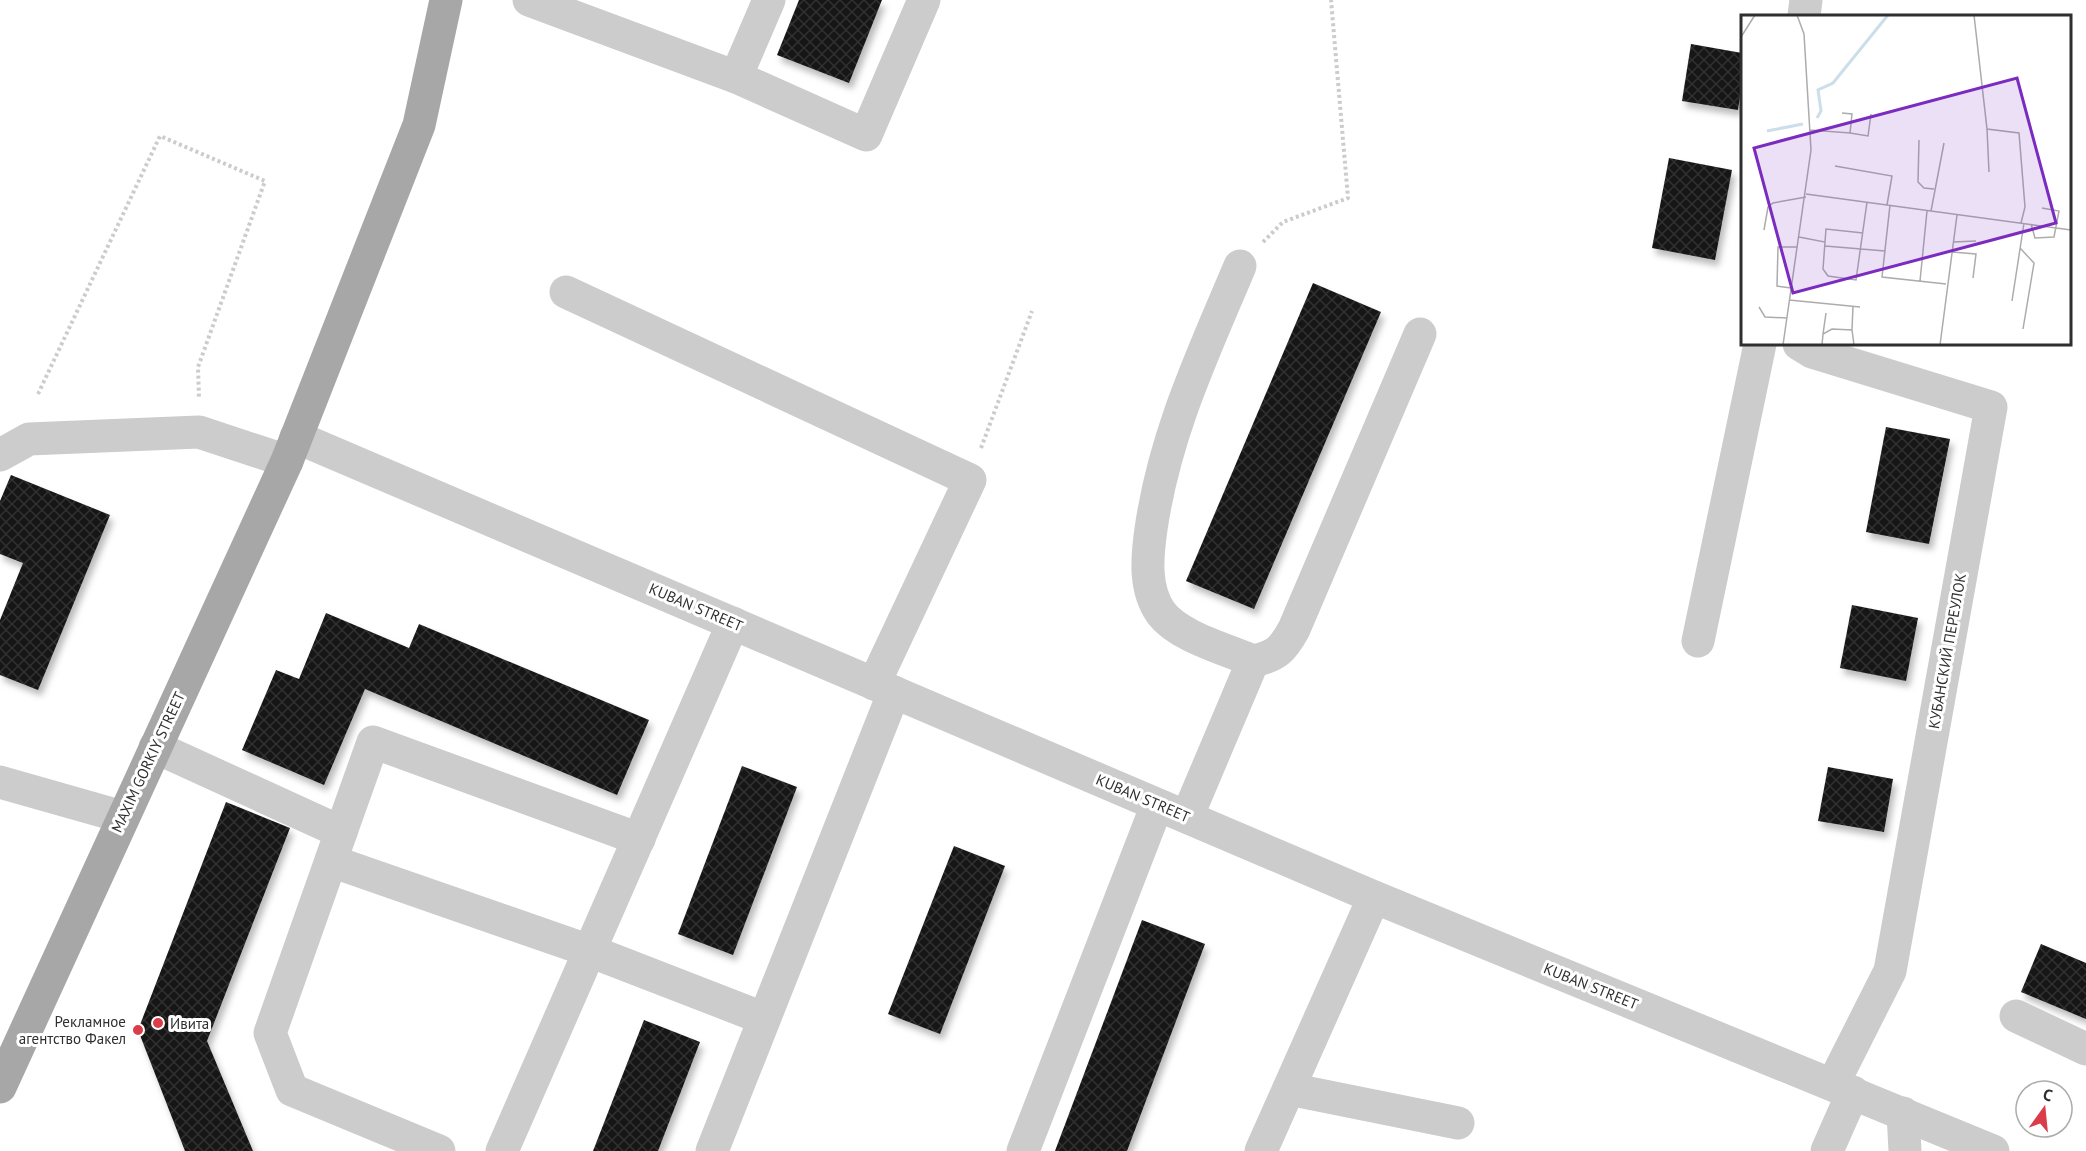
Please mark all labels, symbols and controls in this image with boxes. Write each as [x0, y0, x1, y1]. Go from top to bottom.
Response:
inset map [1741, 15, 2071, 345]
street label: КУБАНСКИЙ ПЕРЕУЛОК [1924, 572, 1970, 730]
street label: KUBAN STREET [646, 579, 746, 636]
street label: MAXIM GORKIY STREET [107, 688, 189, 835]
street label: KUBAN STREET [1093, 770, 1193, 827]
street label: KUBAN STREET [1541, 958, 1642, 1014]
place label: Рекламное агентство Факел [19, 1012, 126, 1048]
place label: Ивита [170, 1014, 209, 1033]
marker: Ивита [151, 1016, 165, 1030]
marker: Рекламное агентство Факел [131, 1023, 145, 1037]
north arrow [2014, 1079, 2074, 1139]
text: С [2041, 1084, 2055, 1105]

